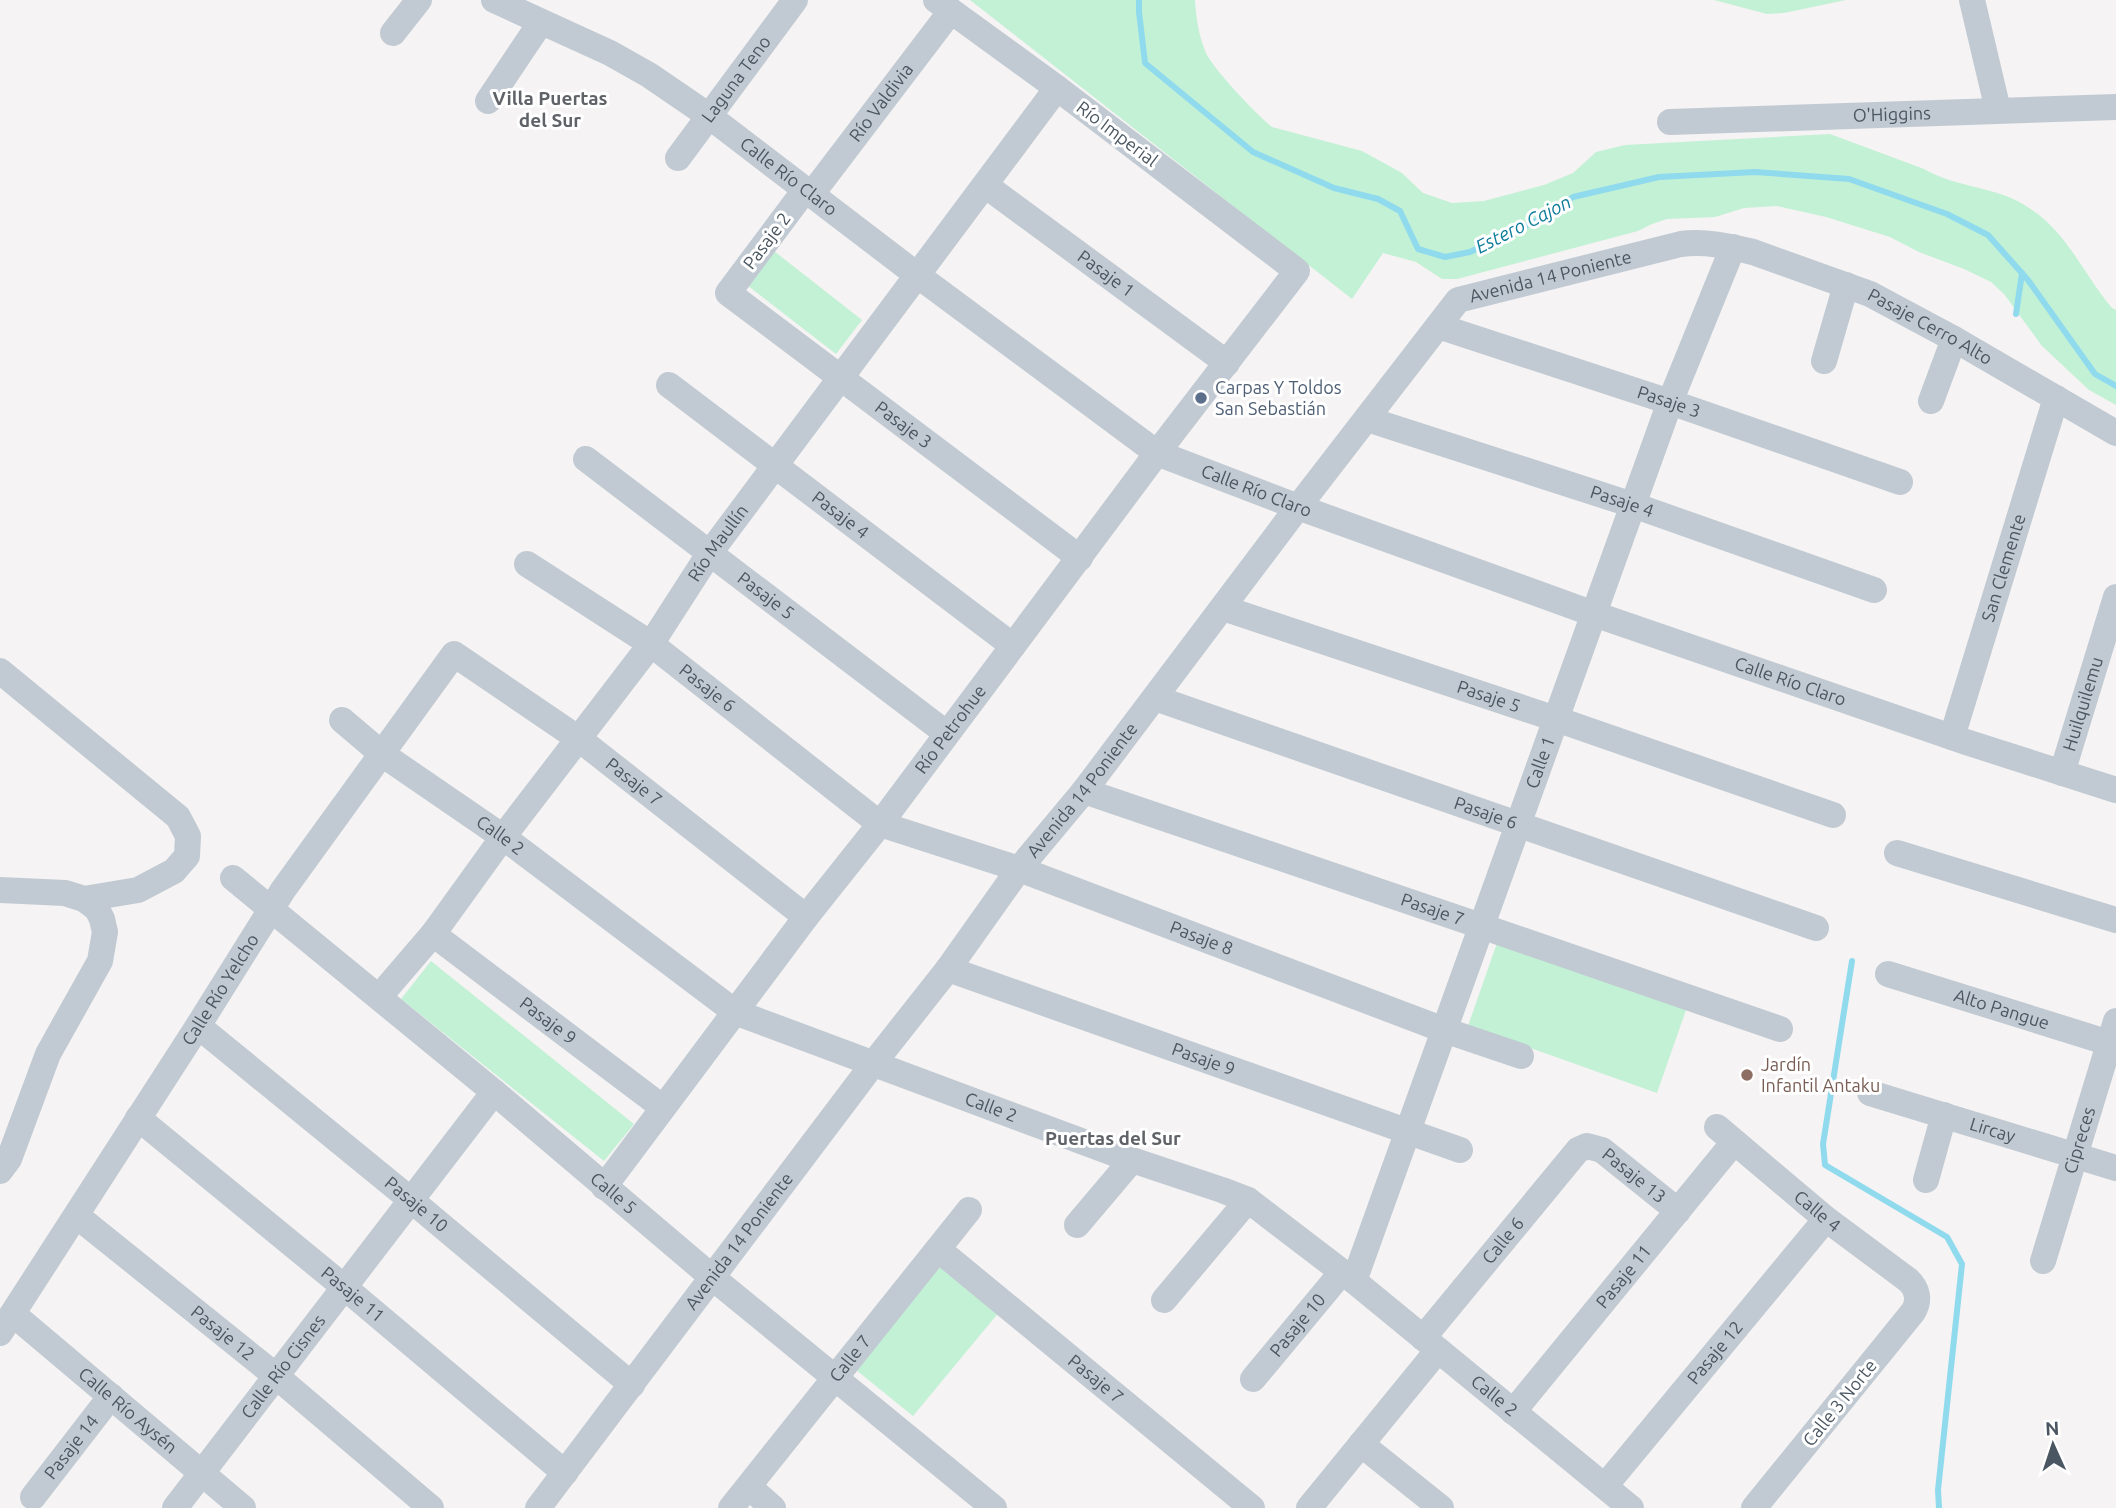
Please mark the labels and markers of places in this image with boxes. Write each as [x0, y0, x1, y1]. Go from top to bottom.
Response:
place label: Carpas Y Toldos San Sebastián [1215, 377, 1342, 418]
marker: Carpas Y Toldos San Sebastián [1193, 390, 1209, 406]
place label: Jardín Infantil Antaku [1761, 1054, 1880, 1095]
marker: Jardín Infantil Antaku [1739, 1067, 1755, 1083]

